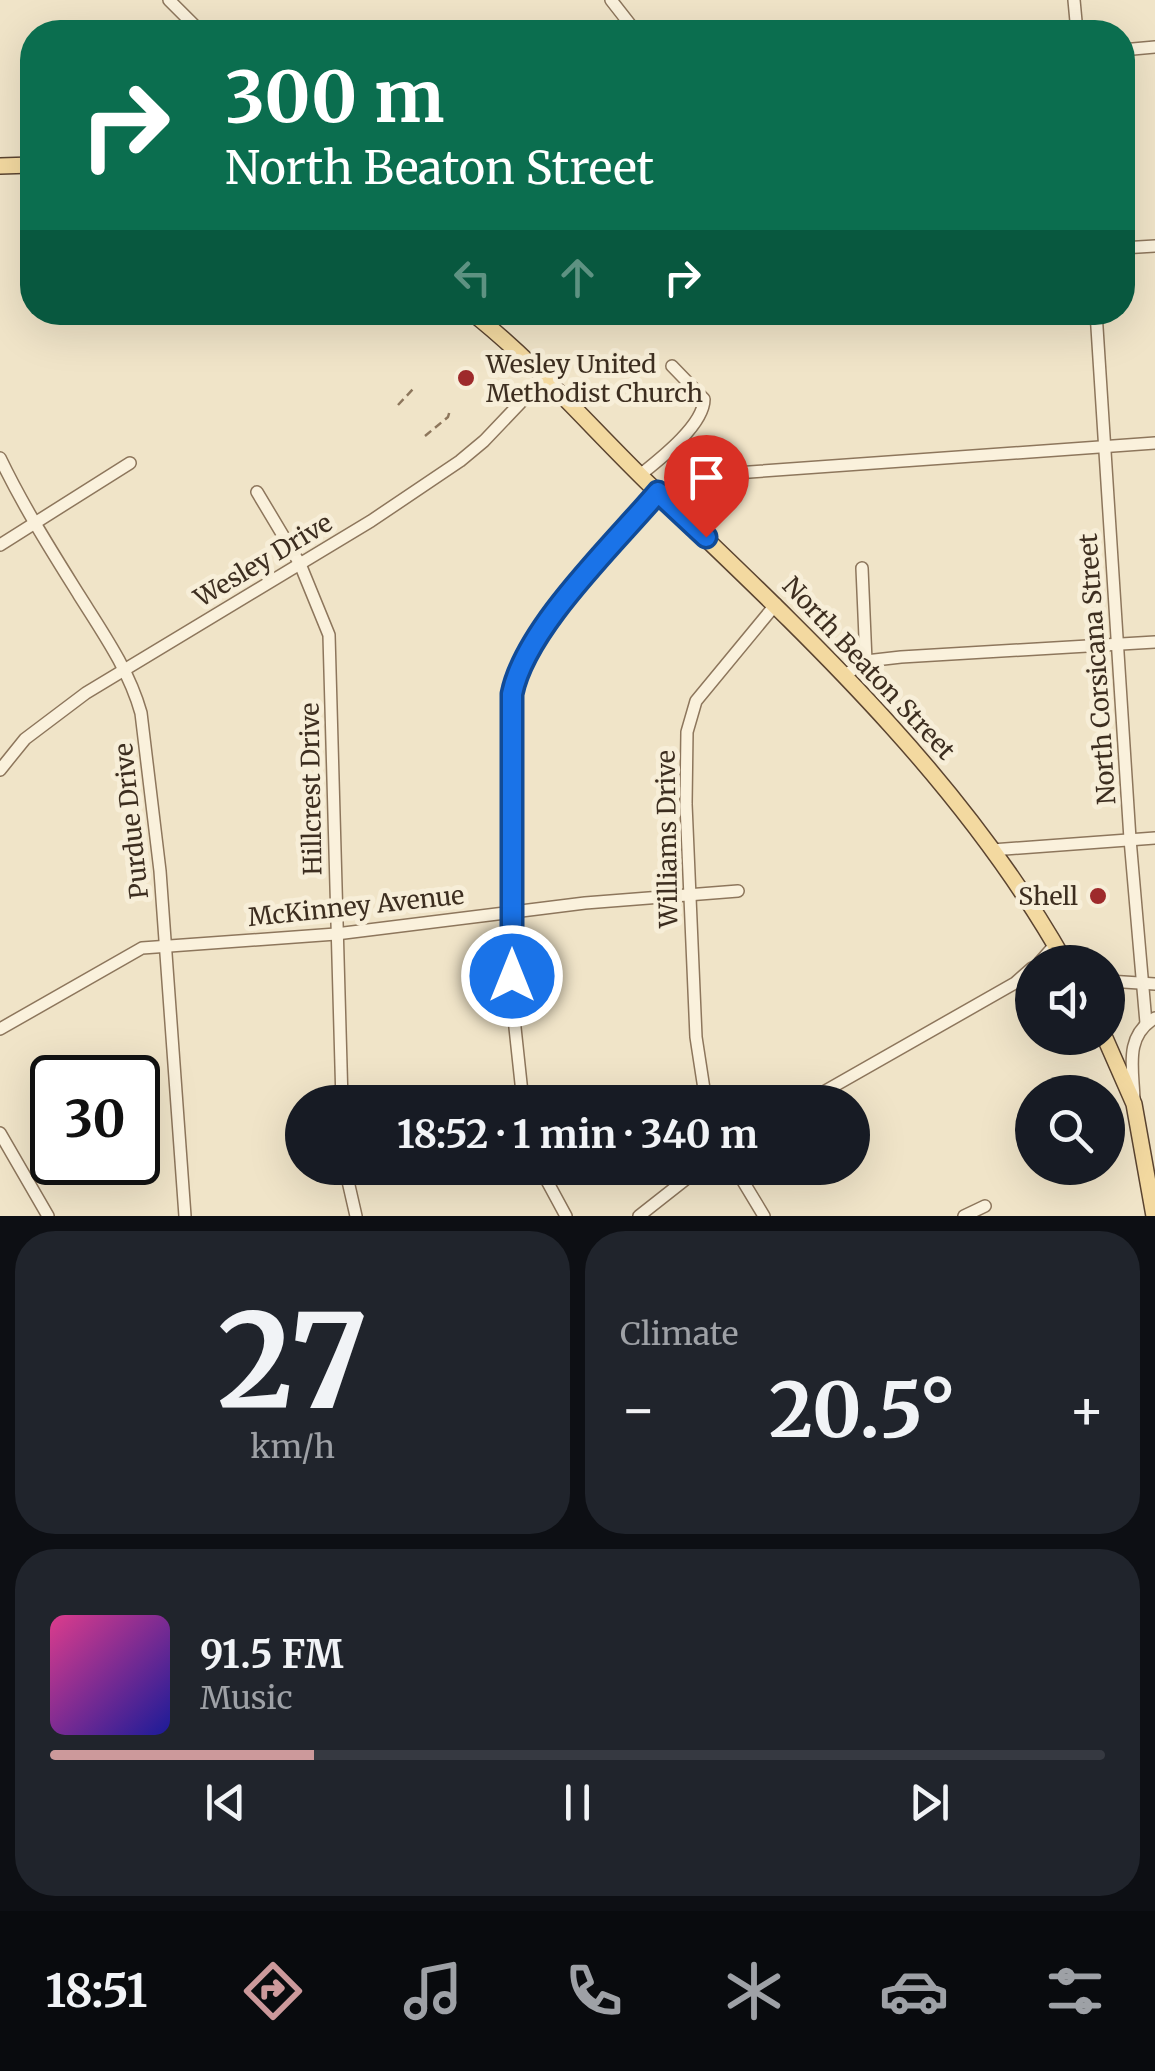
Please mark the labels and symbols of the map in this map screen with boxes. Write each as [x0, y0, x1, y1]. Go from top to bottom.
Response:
place label: Wesley United Methodist Church [485, 348, 703, 409]
marker: Wesley United Methodist Church [455, 367, 477, 389]
pin [664, 435, 749, 538]
street label: Wesley Drive [187, 506, 338, 614]
street label: North Corsicana Street [1072, 532, 1122, 806]
street label: North Beaton Street [776, 570, 962, 766]
street label: Hillcrest Drive [293, 702, 329, 876]
street label: Purdue Drive [107, 741, 155, 901]
street label: Williams Drive [649, 750, 685, 929]
street label: McKinney Avenue [246, 879, 466, 933]
place label: Shell [1018, 880, 1078, 912]
marker: Shell [1087, 885, 1109, 907]
position arrow [460, 924, 564, 1028]
speed limit sign: 30 [30, 1055, 160, 1185]

